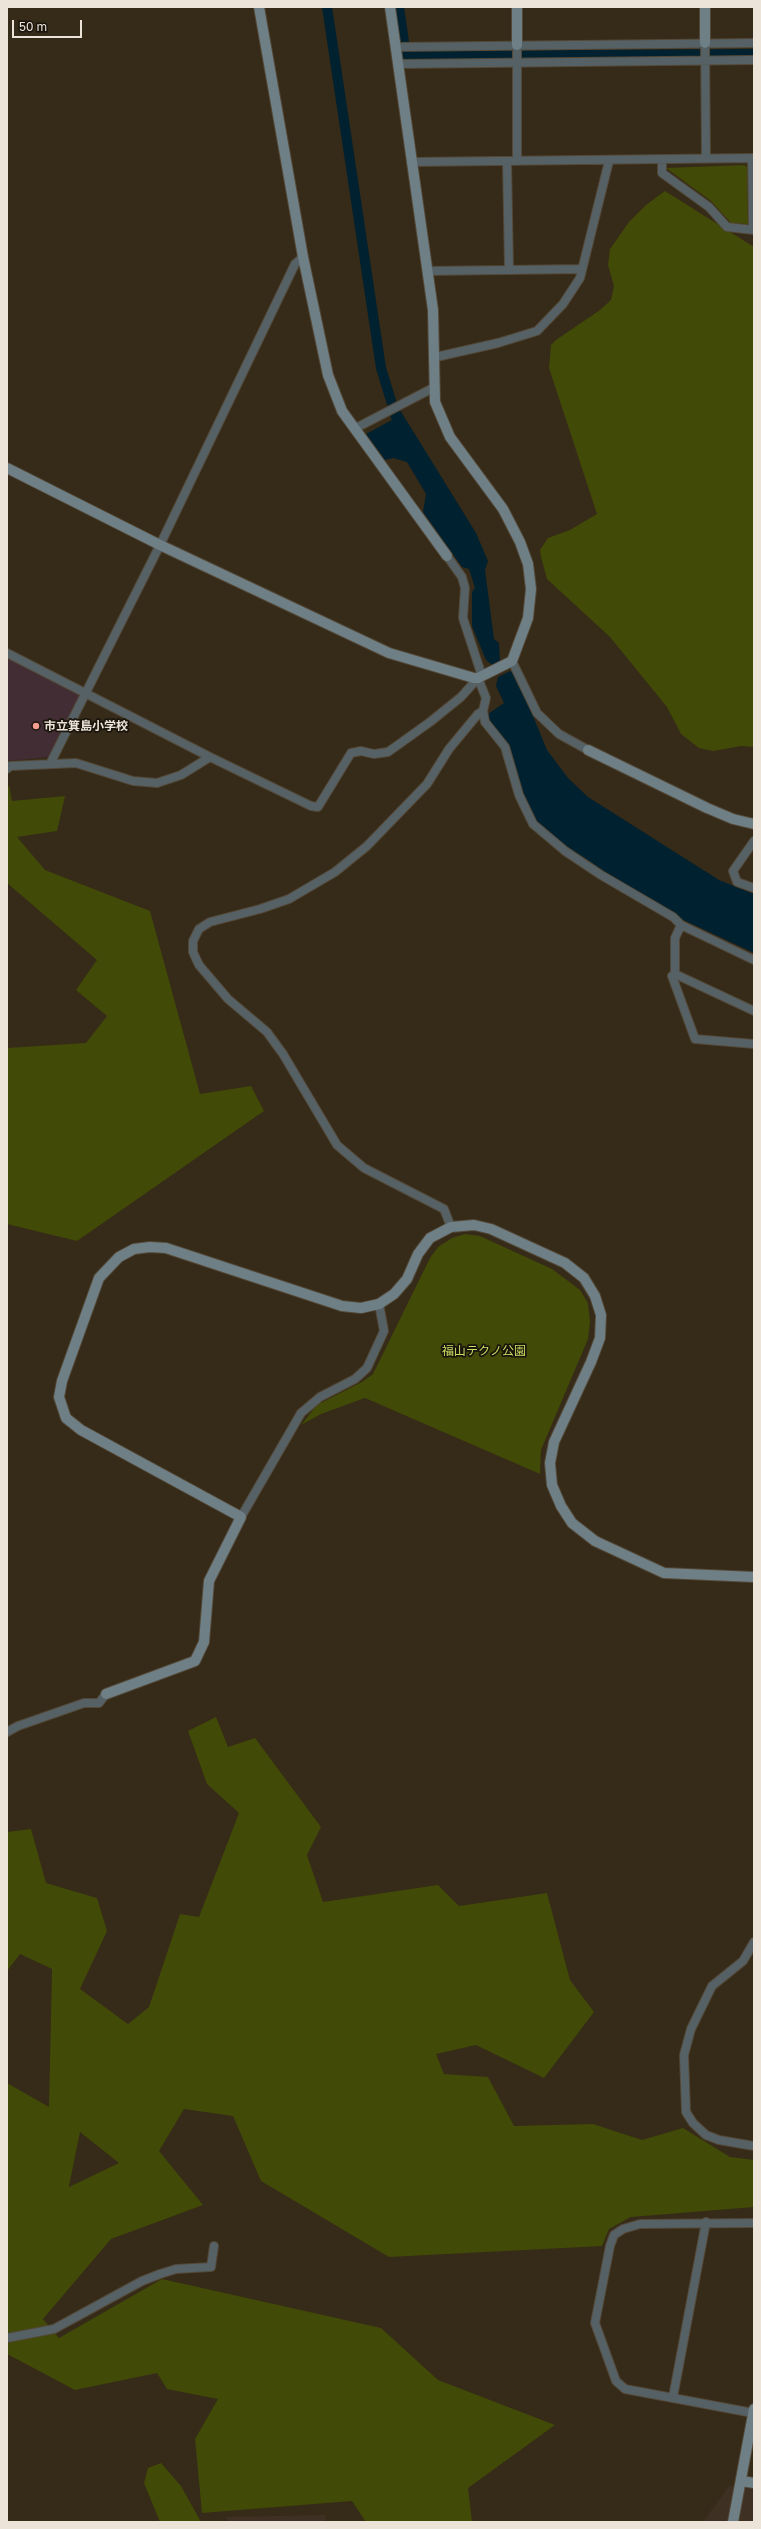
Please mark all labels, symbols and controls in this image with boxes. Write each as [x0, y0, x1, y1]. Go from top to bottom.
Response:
scale bar [14, 12, 84, 38]
text: 50 m [19, 19, 47, 34]
place label: 市立箕島小学校 [44, 719, 128, 733]
marker: 市立箕島小学校 [31, 721, 41, 731]
park label: 福山テクノ公園 [442, 1344, 526, 1358]

